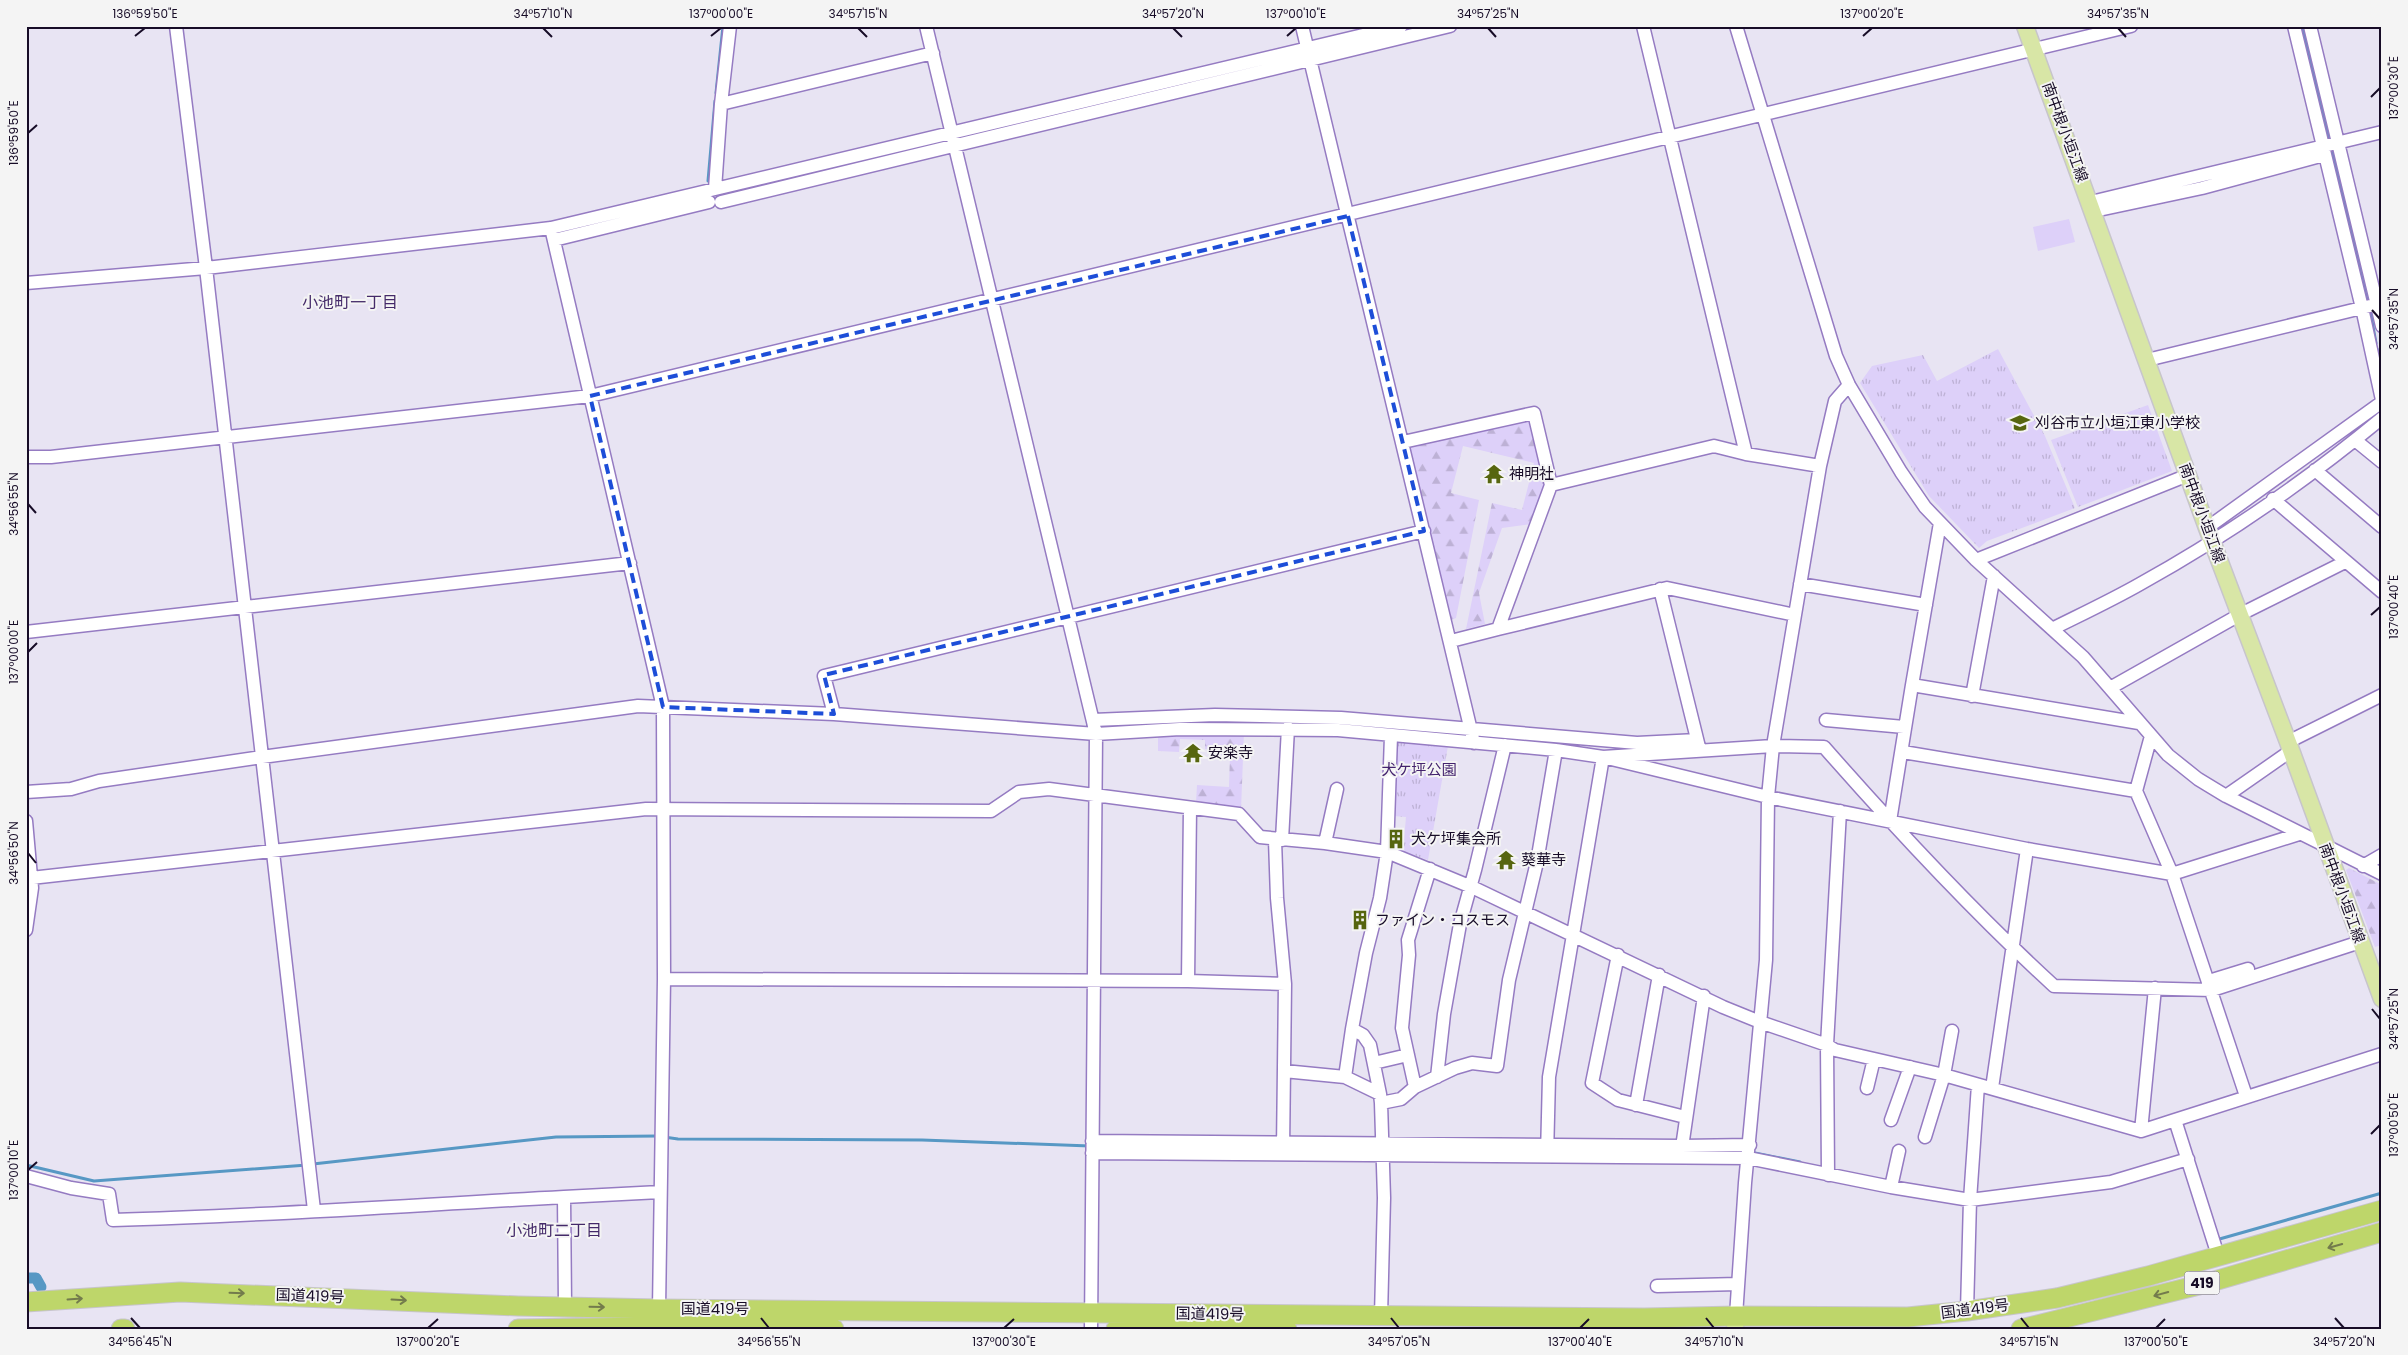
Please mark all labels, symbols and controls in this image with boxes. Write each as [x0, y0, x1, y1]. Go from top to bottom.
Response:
text: 136°59'50"E [112, 5, 178, 22]
text: 34°57'10"N [514, 5, 572, 22]
text: 137°00'00"E [689, 5, 753, 22]
text: 34°57'15"N [829, 5, 887, 22]
text: 34°57'20"N [1142, 5, 1204, 22]
text: 137°00'10"E [1266, 5, 1326, 22]
text: 34°57'25"N [1457, 5, 1519, 22]
text: 137°00'20"E [1840, 5, 1904, 22]
text: 34°57'35"N [2087, 5, 2149, 22]
text: 137°00'30"E [2385, 56, 2402, 120]
street label: 南中根小垣江線 [2038, 79, 2093, 185]
text: 136°59'50"E [5, 100, 22, 166]
text: 34°57'35"N [2385, 288, 2402, 350]
district label: 小池町一丁目 [302, 291, 398, 314]
school or university icon: 刈谷市立小垣江東小学校 [2009, 412, 2031, 434]
place label: 刈谷市立小垣江東小学校 [2035, 412, 2200, 433]
street label: 南中根小垣江線 [2175, 460, 2230, 566]
temple icon: 神明社 [1483, 463, 1505, 485]
place label: 神明社 [1509, 463, 1554, 484]
text: 34°56'55"N [5, 472, 22, 536]
text: 137°00'40"E [2385, 575, 2402, 639]
text: 137°00'00"E [5, 620, 22, 684]
temple icon: 安楽寺 [1182, 742, 1204, 764]
place label: 安楽寺 [1208, 742, 1253, 763]
park label: 犬ケ坪公園 [1381, 759, 1457, 780]
text: 34°56'50"N [5, 821, 22, 885]
building icon: 犬ケ坪集会所 [1385, 828, 1407, 850]
place label: 犬ケ坪集会所 [1411, 828, 1501, 849]
street label: 南中根小垣江線 [2315, 840, 2370, 946]
temple icon: 葵華寺 [1495, 849, 1517, 871]
place label: 葵華寺 [1521, 849, 1566, 870]
building icon: ファイン・コスモス [1349, 909, 1371, 931]
place label: ファイン・コスモス [1375, 909, 1510, 930]
text: 34°57'25"N [2385, 988, 2402, 1050]
text: 137°00'50"E [2385, 1093, 2402, 1157]
text: 137°00'10"E [5, 1140, 22, 1200]
district label: 小池町二丁目 [506, 1219, 602, 1242]
one-way arrow [2327, 1241, 2343, 1251]
road number: 419 [2184, 1272, 2220, 1295]
street label: 国道419号 [275, 1284, 345, 1307]
one-way arrow [229, 1289, 245, 1298]
one-way arrow [2154, 1289, 2170, 1299]
one-way arrow [67, 1294, 83, 1304]
street label: 国道419号 [1940, 1294, 2010, 1323]
one-way arrow [391, 1296, 407, 1305]
street label: 国道419号 [681, 1298, 749, 1319]
one-way arrow [588, 1302, 605, 1312]
street label: 国道419号 [1175, 1302, 1245, 1325]
text: 34°56'45"N [108, 1333, 172, 1350]
text: 137°00'20"E [396, 1333, 460, 1350]
text: 34°56'55"N [737, 1333, 801, 1350]
text: 137°00'30"E [972, 1333, 1036, 1350]
text: 34°57'05"N [1368, 1333, 1430, 1350]
text: 137°00'40"E [1548, 1333, 1612, 1350]
text: 34°57'10"N [1685, 1333, 1743, 1350]
text: 34°57'15"N [2000, 1333, 2058, 1350]
text: 137°00'50"E [2124, 1333, 2188, 1350]
text: 34°57'20"N [2313, 1333, 2375, 1350]

